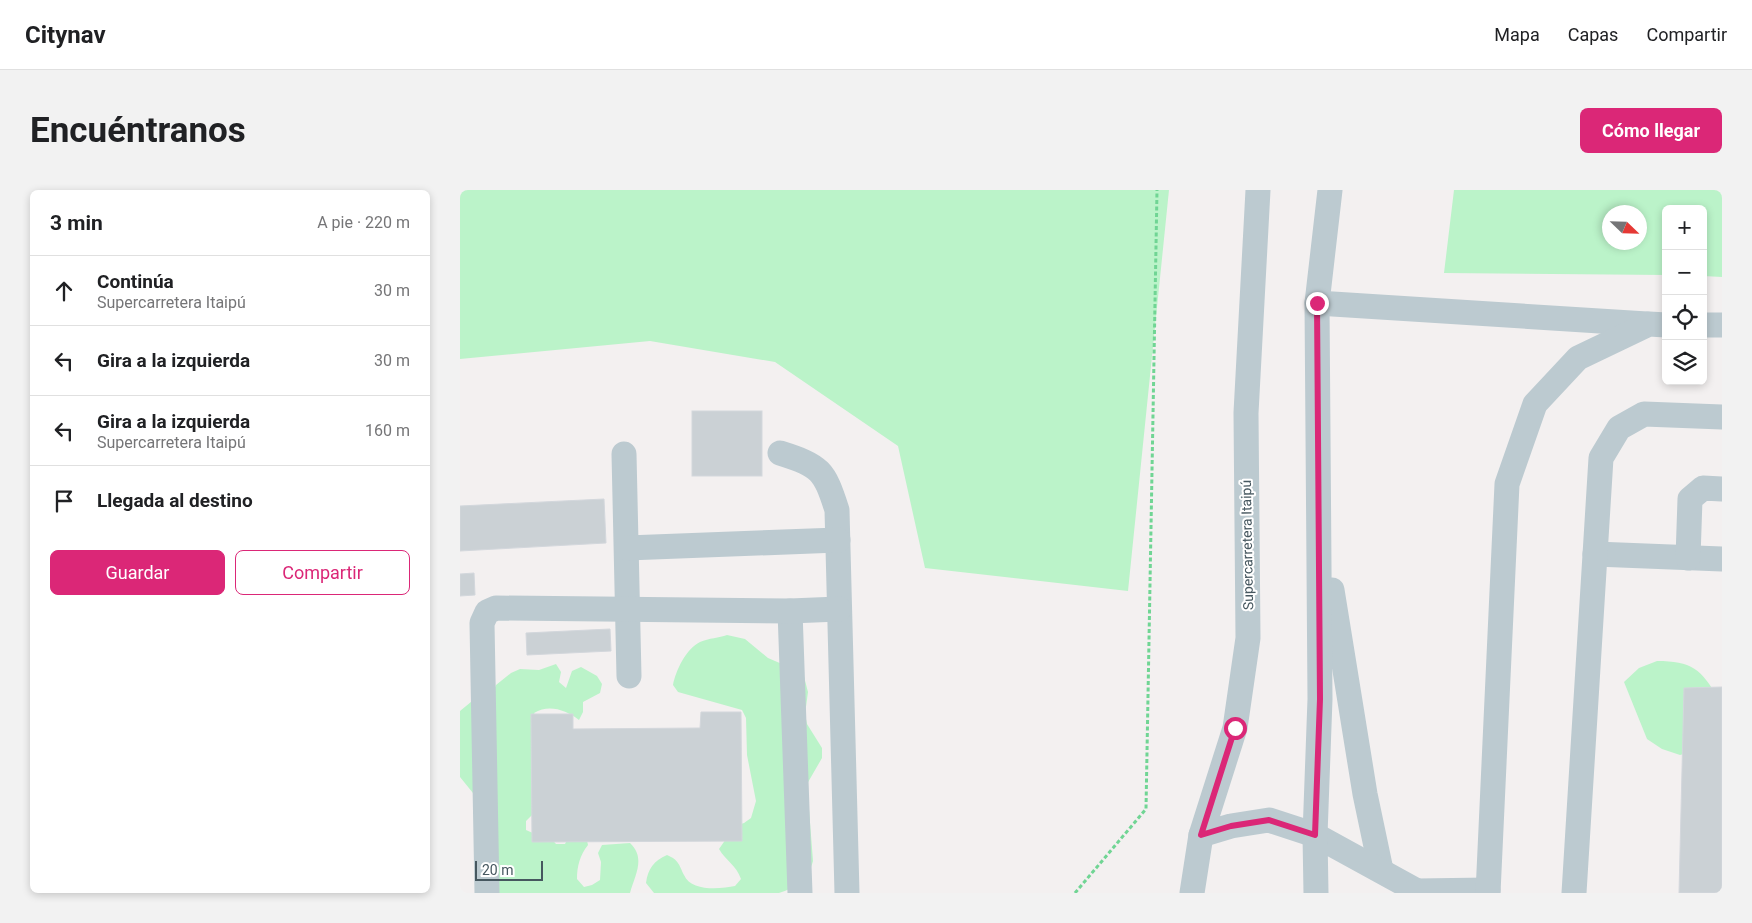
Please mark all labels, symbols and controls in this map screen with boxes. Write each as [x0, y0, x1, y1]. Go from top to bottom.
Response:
text: Citynav [25, 21, 106, 49]
text: Mapa [1494, 24, 1540, 45]
text: Capas [1568, 24, 1618, 45]
text: Compartir [1646, 24, 1727, 45]
button: Cómo llegar [1580, 108, 1722, 153]
text: Encuéntranos [30, 110, 246, 151]
north arrow [1602, 205, 1647, 250]
map controls [1662, 205, 1707, 385]
button: + [1662, 205, 1707, 250]
text: 3 min [50, 211, 103, 235]
text: A pie · 220 m [317, 213, 410, 232]
button: − [1662, 250, 1707, 295]
text: Continúa [97, 270, 174, 293]
icon: ahead [50, 277, 78, 305]
text: 30 m [374, 281, 410, 300]
route end [1306, 292, 1329, 315]
text: Supercarretera Itaipú [97, 293, 246, 312]
button: locate [1662, 295, 1707, 340]
button: layers [1662, 340, 1707, 385]
icon: left [50, 347, 78, 375]
text: Gira a la izquierda [97, 349, 250, 372]
text: 30 m [374, 351, 410, 370]
text: Gira a la izquierda [97, 410, 250, 433]
icon: left [50, 417, 78, 445]
text: 160 m [365, 421, 410, 440]
text: Supercarretera Itaipú [97, 433, 246, 452]
street label: Supercarretera Itaipú [1238, 480, 1256, 610]
icon: arrive [50, 487, 78, 515]
text: Llegada al destino [97, 489, 253, 512]
button: Guardar [50, 550, 225, 595]
button: Compartir [235, 550, 410, 595]
route start [1224, 717, 1247, 740]
scale bar [475, 858, 542, 881]
text: 20 m [482, 862, 514, 878]

